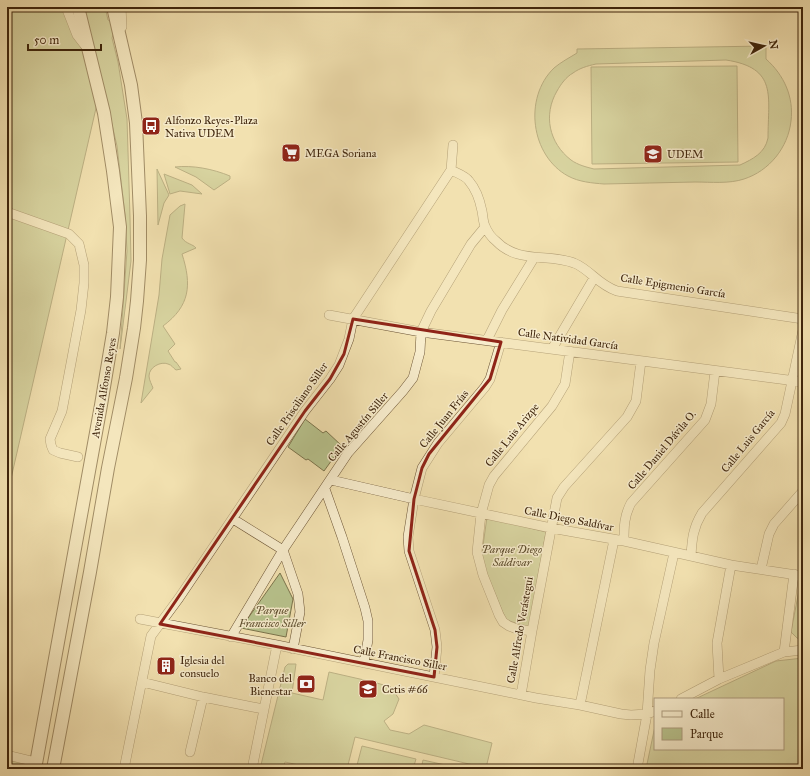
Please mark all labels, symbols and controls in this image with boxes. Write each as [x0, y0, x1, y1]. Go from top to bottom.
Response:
scale bar [28, 26, 101, 52]
north arrow [744, 26, 784, 66]
text: 50 m [34, 33, 59, 47]
text: N [766, 39, 781, 51]
place label: Alfonzo Reyes-Plaza Nativa UDEM [164, 114, 258, 140]
bus stop icon: Alfonzo Reyes-Plaza Nativa UDEM [140, 115, 162, 137]
supermarket icon: MEGA Soriana [280, 142, 302, 164]
school or university icon: UDEM [642, 143, 664, 165]
place label: MEGA Soriana [305, 147, 377, 160]
place label: UDEM [667, 148, 703, 161]
street label: Calle Epigmenio García [619, 271, 727, 301]
street label: Calle Natividad García [517, 326, 619, 353]
street label: Avenida Alfonso Reyes [89, 337, 119, 440]
street label: Calle Prisciliano Siller [263, 359, 331, 448]
street label: Calle Juan Frías [417, 387, 472, 451]
street label: Calle Agustín Siller [325, 389, 391, 464]
street label: Calle Luis Arizpe [482, 400, 542, 469]
street label: Calle Luis García [719, 407, 778, 475]
street label: Calle Daniel Dávila O. [625, 408, 699, 492]
street label: Calle Diego Saldívar [523, 504, 616, 534]
park label: Parque Diego Saldivar [482, 543, 542, 569]
street label: Calle Alfredo Verástegui [504, 576, 536, 684]
park label: Parque Francisco Siller [238, 604, 307, 630]
street label: Calle Francisco Siller [352, 643, 449, 674]
place label: Iglesia del consuelo [180, 654, 224, 680]
building icon: Iglesia del consuelo [155, 655, 177, 677]
place label: Banco del Bienestar [248, 672, 293, 698]
bank icon: Banco del Bienestar [295, 673, 317, 695]
school or university icon: Cetis #66 [357, 678, 379, 700]
place label: Cetis #66 [382, 683, 428, 696]
legend [654, 698, 784, 750]
text: Calle [690, 707, 715, 721]
text: Parque [690, 727, 723, 742]

